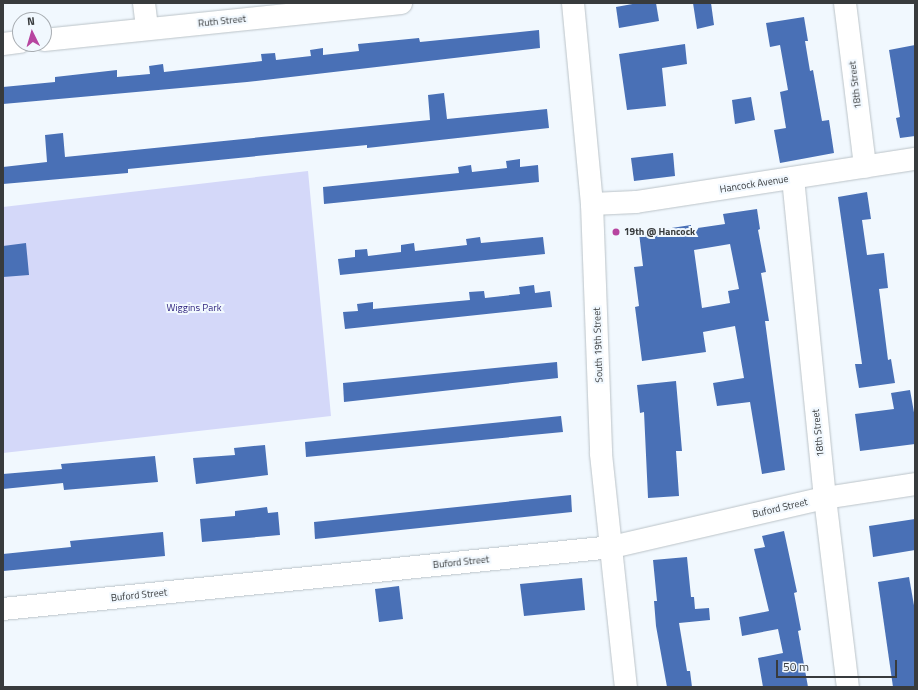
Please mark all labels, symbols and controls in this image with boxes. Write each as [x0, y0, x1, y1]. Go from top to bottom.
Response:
north arrow [12, 12, 52, 52]
text: N [27, 13, 36, 29]
street label: Ruth Street [197, 13, 247, 29]
street label: 18th Street [846, 60, 864, 110]
street label: Hancock Avenue [719, 173, 789, 195]
place label: 19th @ Hancock [624, 226, 695, 238]
marker: 19th @ Hancock [611, 227, 621, 237]
park label: Wiggins Park [167, 302, 221, 314]
street label: South 19th Street [591, 307, 605, 383]
street label: 18th Street [810, 408, 826, 458]
street label: Buford Street [751, 496, 809, 520]
street label: Buford Street [432, 553, 490, 571]
street label: Buford Street [110, 586, 168, 604]
scale bar [778, 652, 899, 678]
text: 50 m [783, 657, 809, 676]

